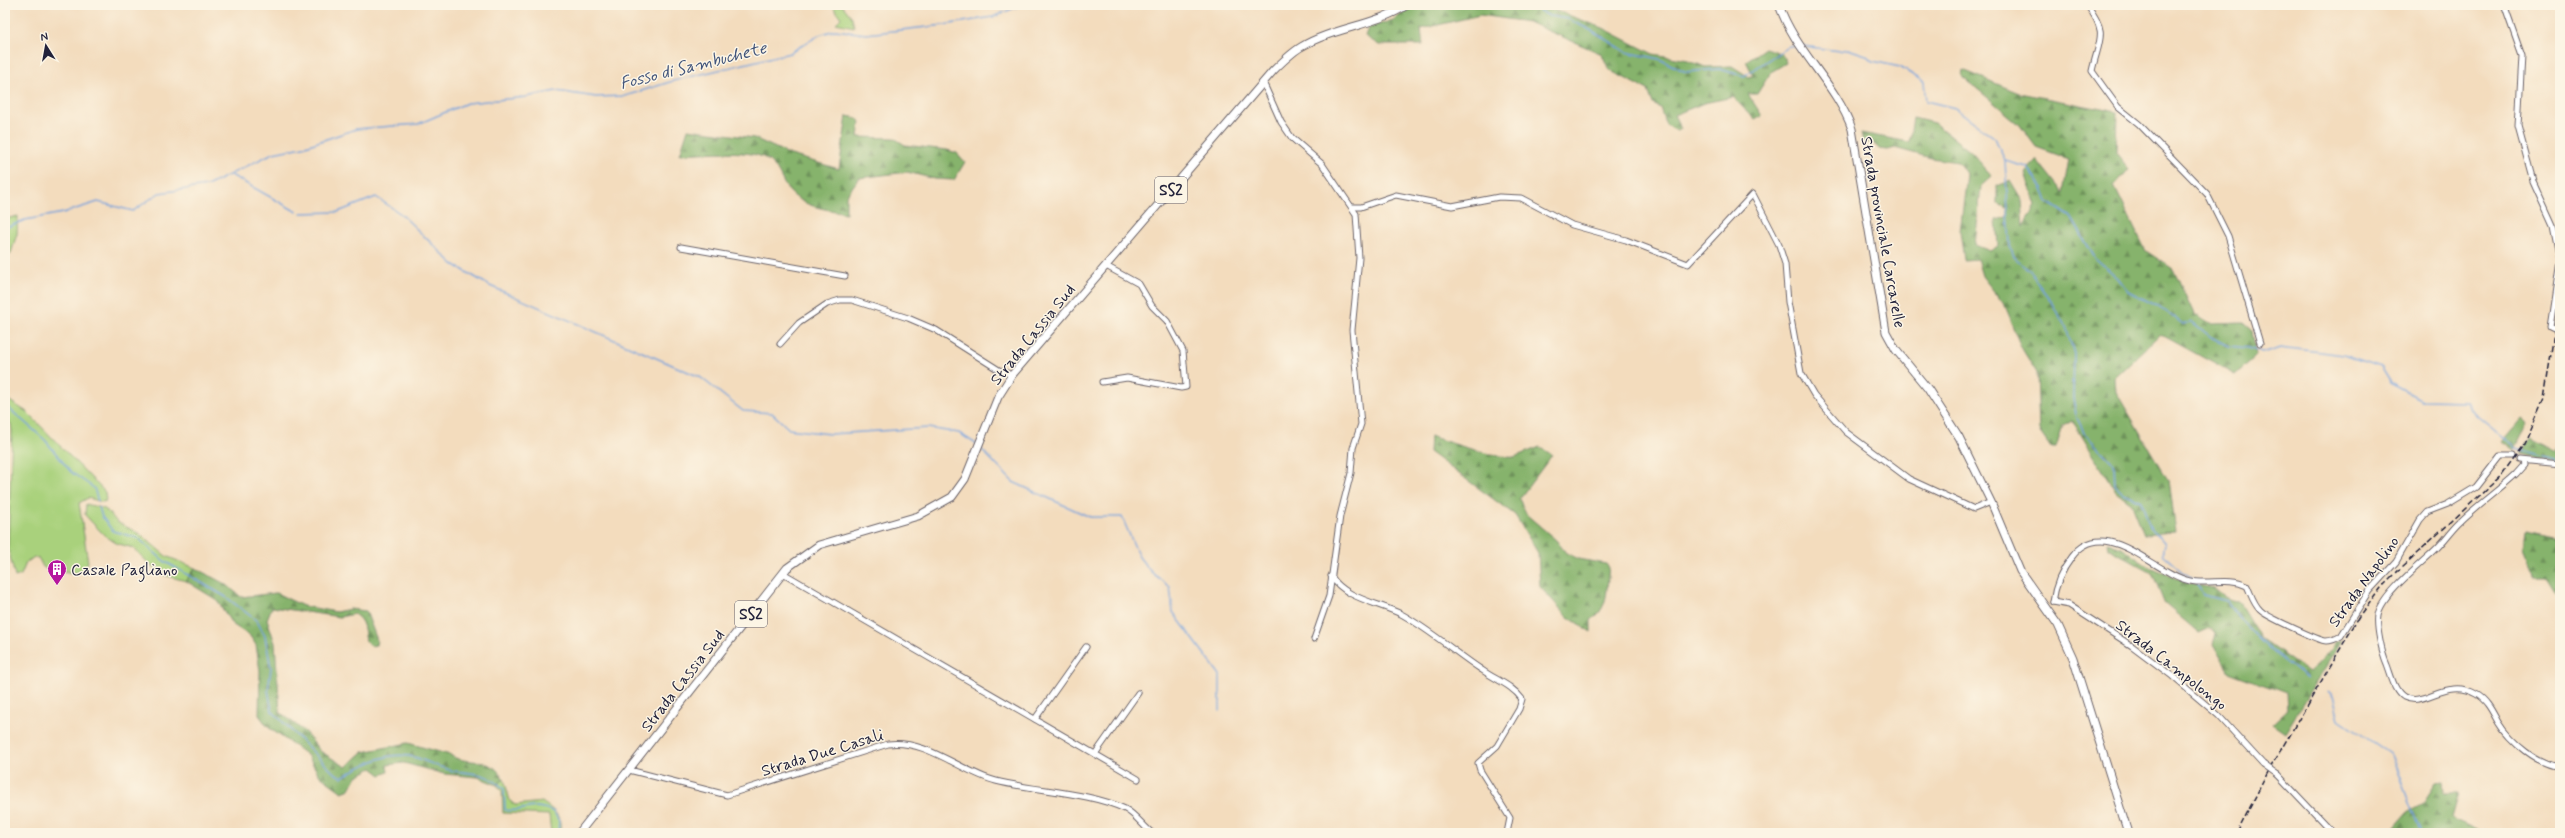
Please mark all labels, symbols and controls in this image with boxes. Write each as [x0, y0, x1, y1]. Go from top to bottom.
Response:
north arrow [26, 26, 66, 66]
text: N [39, 30, 49, 45]
water label: Fosso di Sambuchete [618, 37, 770, 95]
street label: Strada provinciale Carcarelle [1855, 135, 1910, 330]
road number: SS2 [1155, 177, 1187, 203]
street label: Strada Cassia Sud [986, 280, 1080, 390]
street label: Strada Napolino [2324, 532, 2404, 632]
building icon: Casale Pagliano [46, 558, 68, 586]
place label: Casale Pagliano [71, 560, 178, 582]
road number: SS2 [735, 601, 767, 627]
street label: Strada Campolongo [2111, 615, 2231, 715]
street label: Strada Cassia Sud [637, 625, 730, 736]
street label: Strada Due Casali [759, 725, 886, 782]

